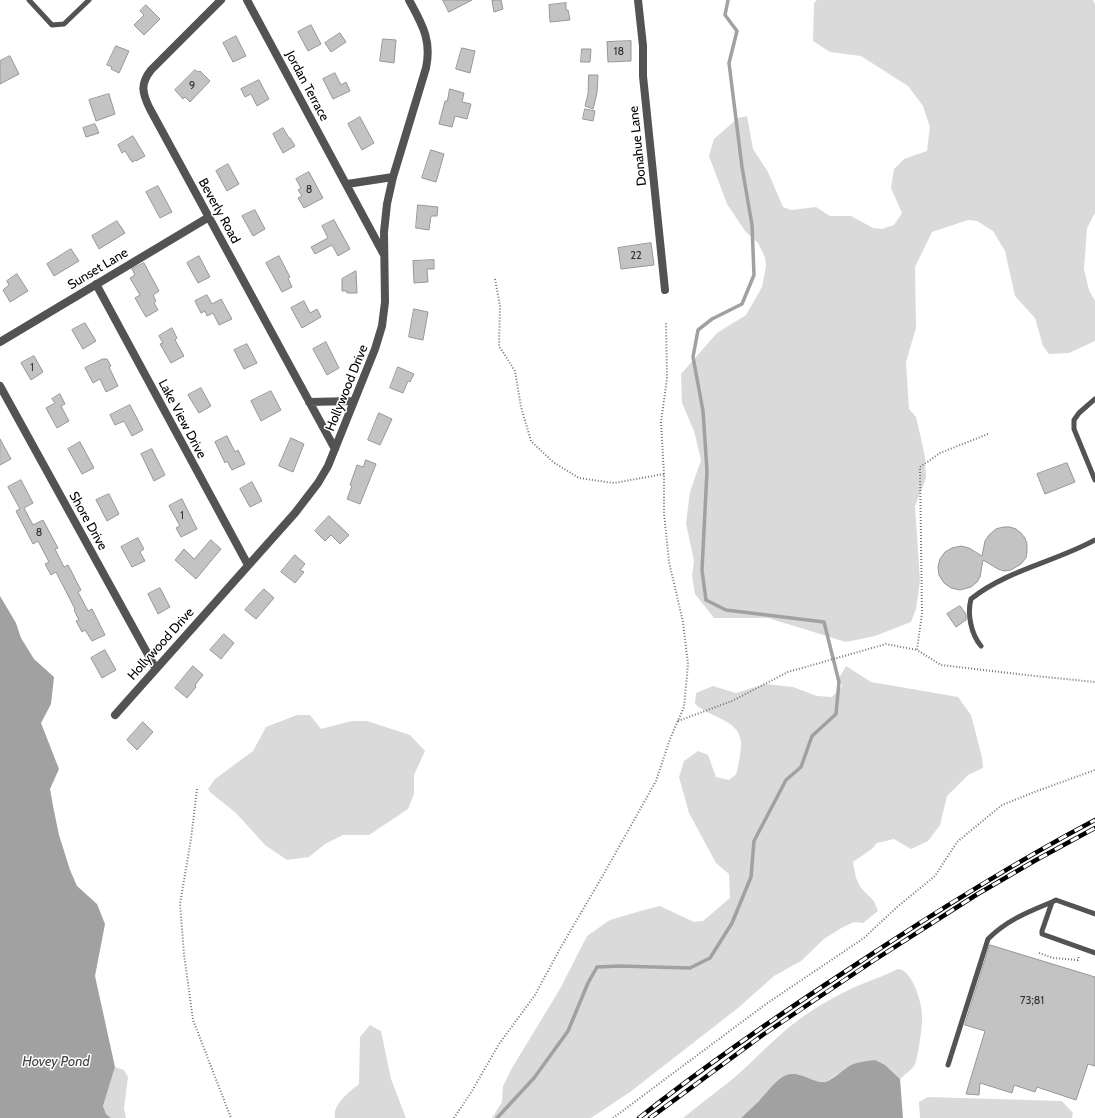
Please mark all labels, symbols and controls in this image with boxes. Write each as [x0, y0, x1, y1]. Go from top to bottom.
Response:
house number: 18 [614, 45, 624, 59]
street label: Jordan Terrace [282, 48, 332, 124]
house number: 9 [189, 79, 195, 93]
street label: Donahue Lane [626, 105, 650, 187]
street label: Beverly Road [195, 176, 243, 246]
house number: 8 [306, 183, 312, 197]
street label: Sunset Lane [65, 245, 131, 293]
house number: 22 [630, 249, 642, 263]
street label: Hollywood Drive [323, 343, 371, 433]
house number: 1 [30, 361, 34, 375]
street label: Lake View Drive [155, 377, 209, 461]
street label: Shore Drive [66, 489, 110, 553]
house number: 1 [180, 509, 184, 523]
house number: 8 [36, 526, 42, 540]
street label: Hollywood Drive [125, 605, 197, 683]
house number: 73;81 [1020, 994, 1044, 1008]
water label: Hovey Pond [22, 1054, 90, 1070]

